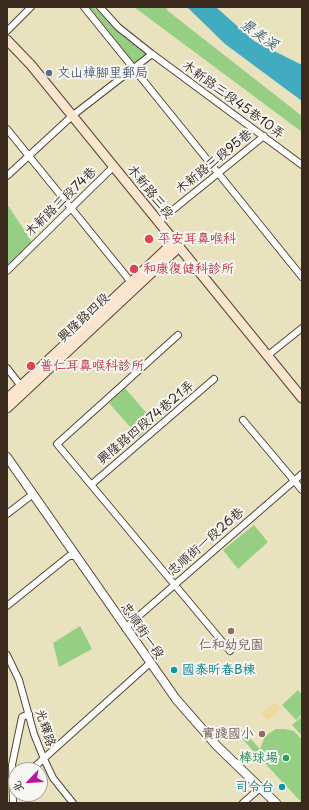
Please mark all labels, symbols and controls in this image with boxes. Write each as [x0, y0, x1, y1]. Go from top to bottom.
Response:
water label: 景美溪 [237, 16, 281, 54]
street label: 木新路三段45巷10弄 [179, 58, 287, 142]
place label: 文山樟腳里郵局 [57, 65, 148, 81]
marker: 文山樟腳里郵局 [44, 68, 54, 78]
street label: 木新路三段95巷 [173, 126, 255, 198]
street label: 木新路三段 [123, 162, 177, 222]
street label: 木新路三段74巷 [22, 164, 100, 240]
place label: 平安耳鼻喉科 [158, 231, 236, 247]
marker: 平安耳鼻喉科 [143, 233, 155, 245]
place label: 和康復健科診所 [143, 261, 234, 277]
marker: 和康復健科診所 [128, 263, 140, 275]
street label: 興隆路四段 [55, 290, 113, 346]
place label: 普仁耳鼻喉科診所 [40, 358, 144, 374]
marker: 普仁耳鼻喉科診所 [25, 360, 37, 372]
street label: 興隆路四段74巷21弄 [94, 378, 198, 468]
street label: 忠順街一段26巷 [165, 505, 247, 579]
street label: 忠順街一段 [117, 600, 167, 662]
marker: 仁和幼兒園 [226, 626, 236, 636]
place label: 仁和幼兒園 [199, 637, 263, 653]
place label: 國泰昕春B棟 [182, 662, 256, 678]
marker: 國泰昕春B棟 [169, 665, 179, 675]
street label: 光輝路 [32, 707, 58, 749]
place label: 實踐國小 [202, 726, 254, 742]
marker: 實踐國小 [257, 729, 267, 739]
place label: 棒球場 [239, 750, 278, 766]
marker: 棒球場 [281, 753, 291, 763]
north arrow [8, 762, 48, 802]
text: 北 [8, 778, 28, 795]
place label: 司令台 [235, 779, 274, 795]
marker: 司令台 [277, 782, 287, 792]

